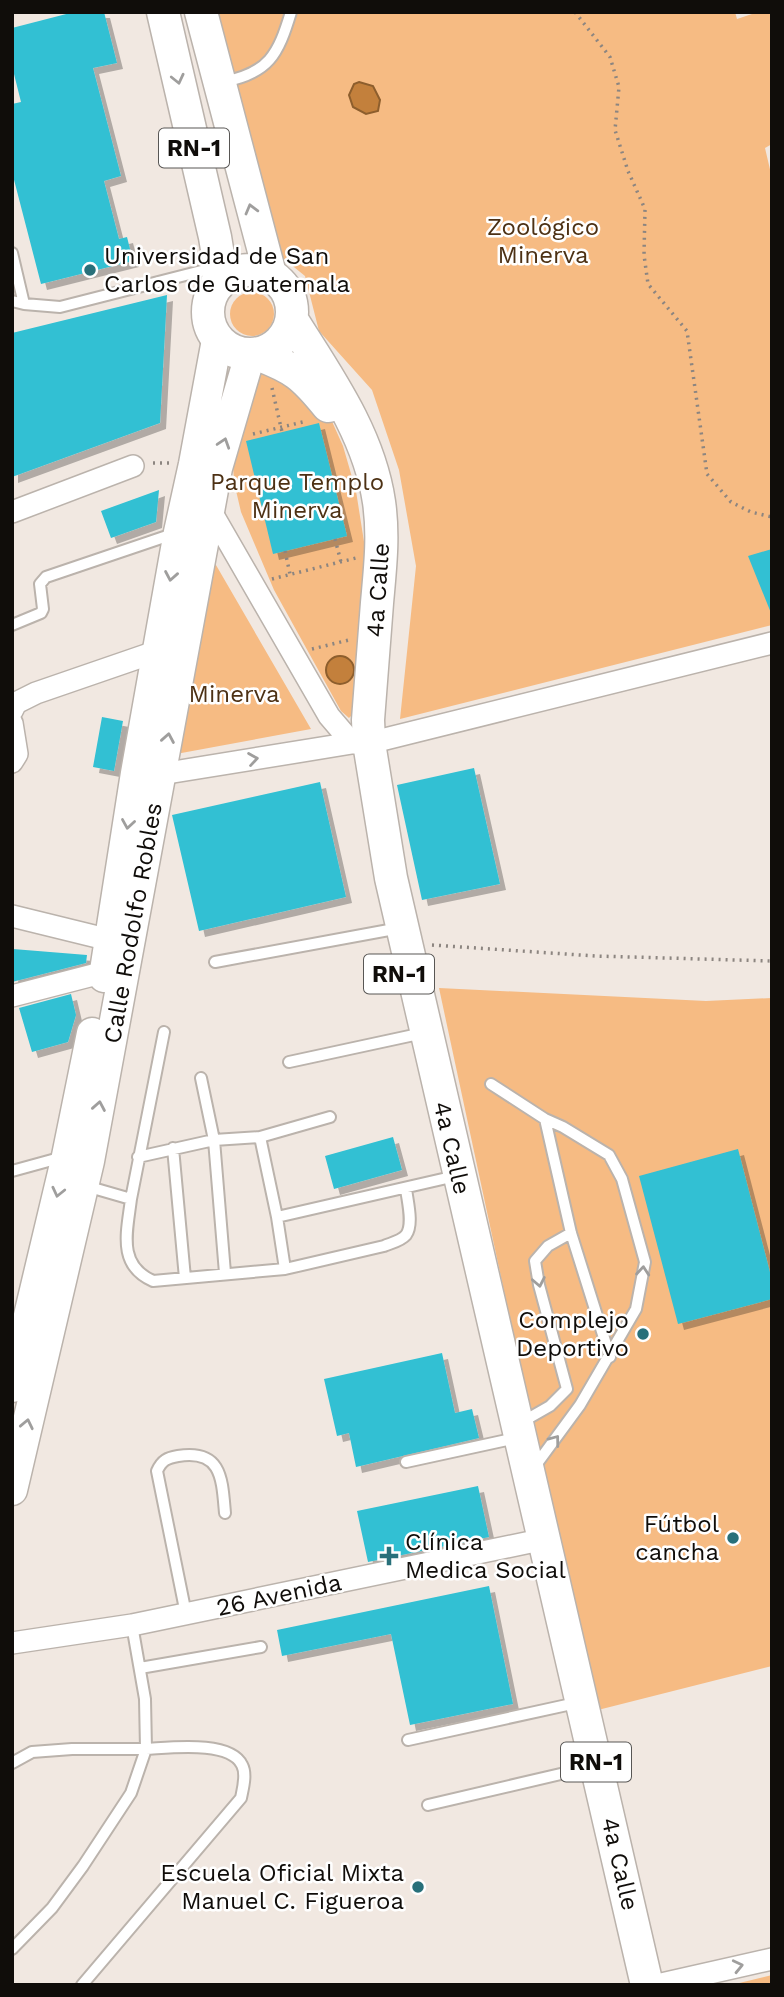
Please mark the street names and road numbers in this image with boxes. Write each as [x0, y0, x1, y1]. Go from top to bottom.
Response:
road number: RN-1 [159, 128, 229, 168]
street label: 4a Calle [361, 542, 395, 638]
street label: Calle Rodolfo Robles [98, 800, 168, 1046]
road number: RN-1 [364, 954, 434, 993]
street label: 4a Calle [428, 1099, 476, 1197]
street label: 26 Avenida [214, 1568, 344, 1622]
road number: RN-1 [561, 1742, 631, 1782]
street label: 4a Calle [596, 1815, 644, 1913]

